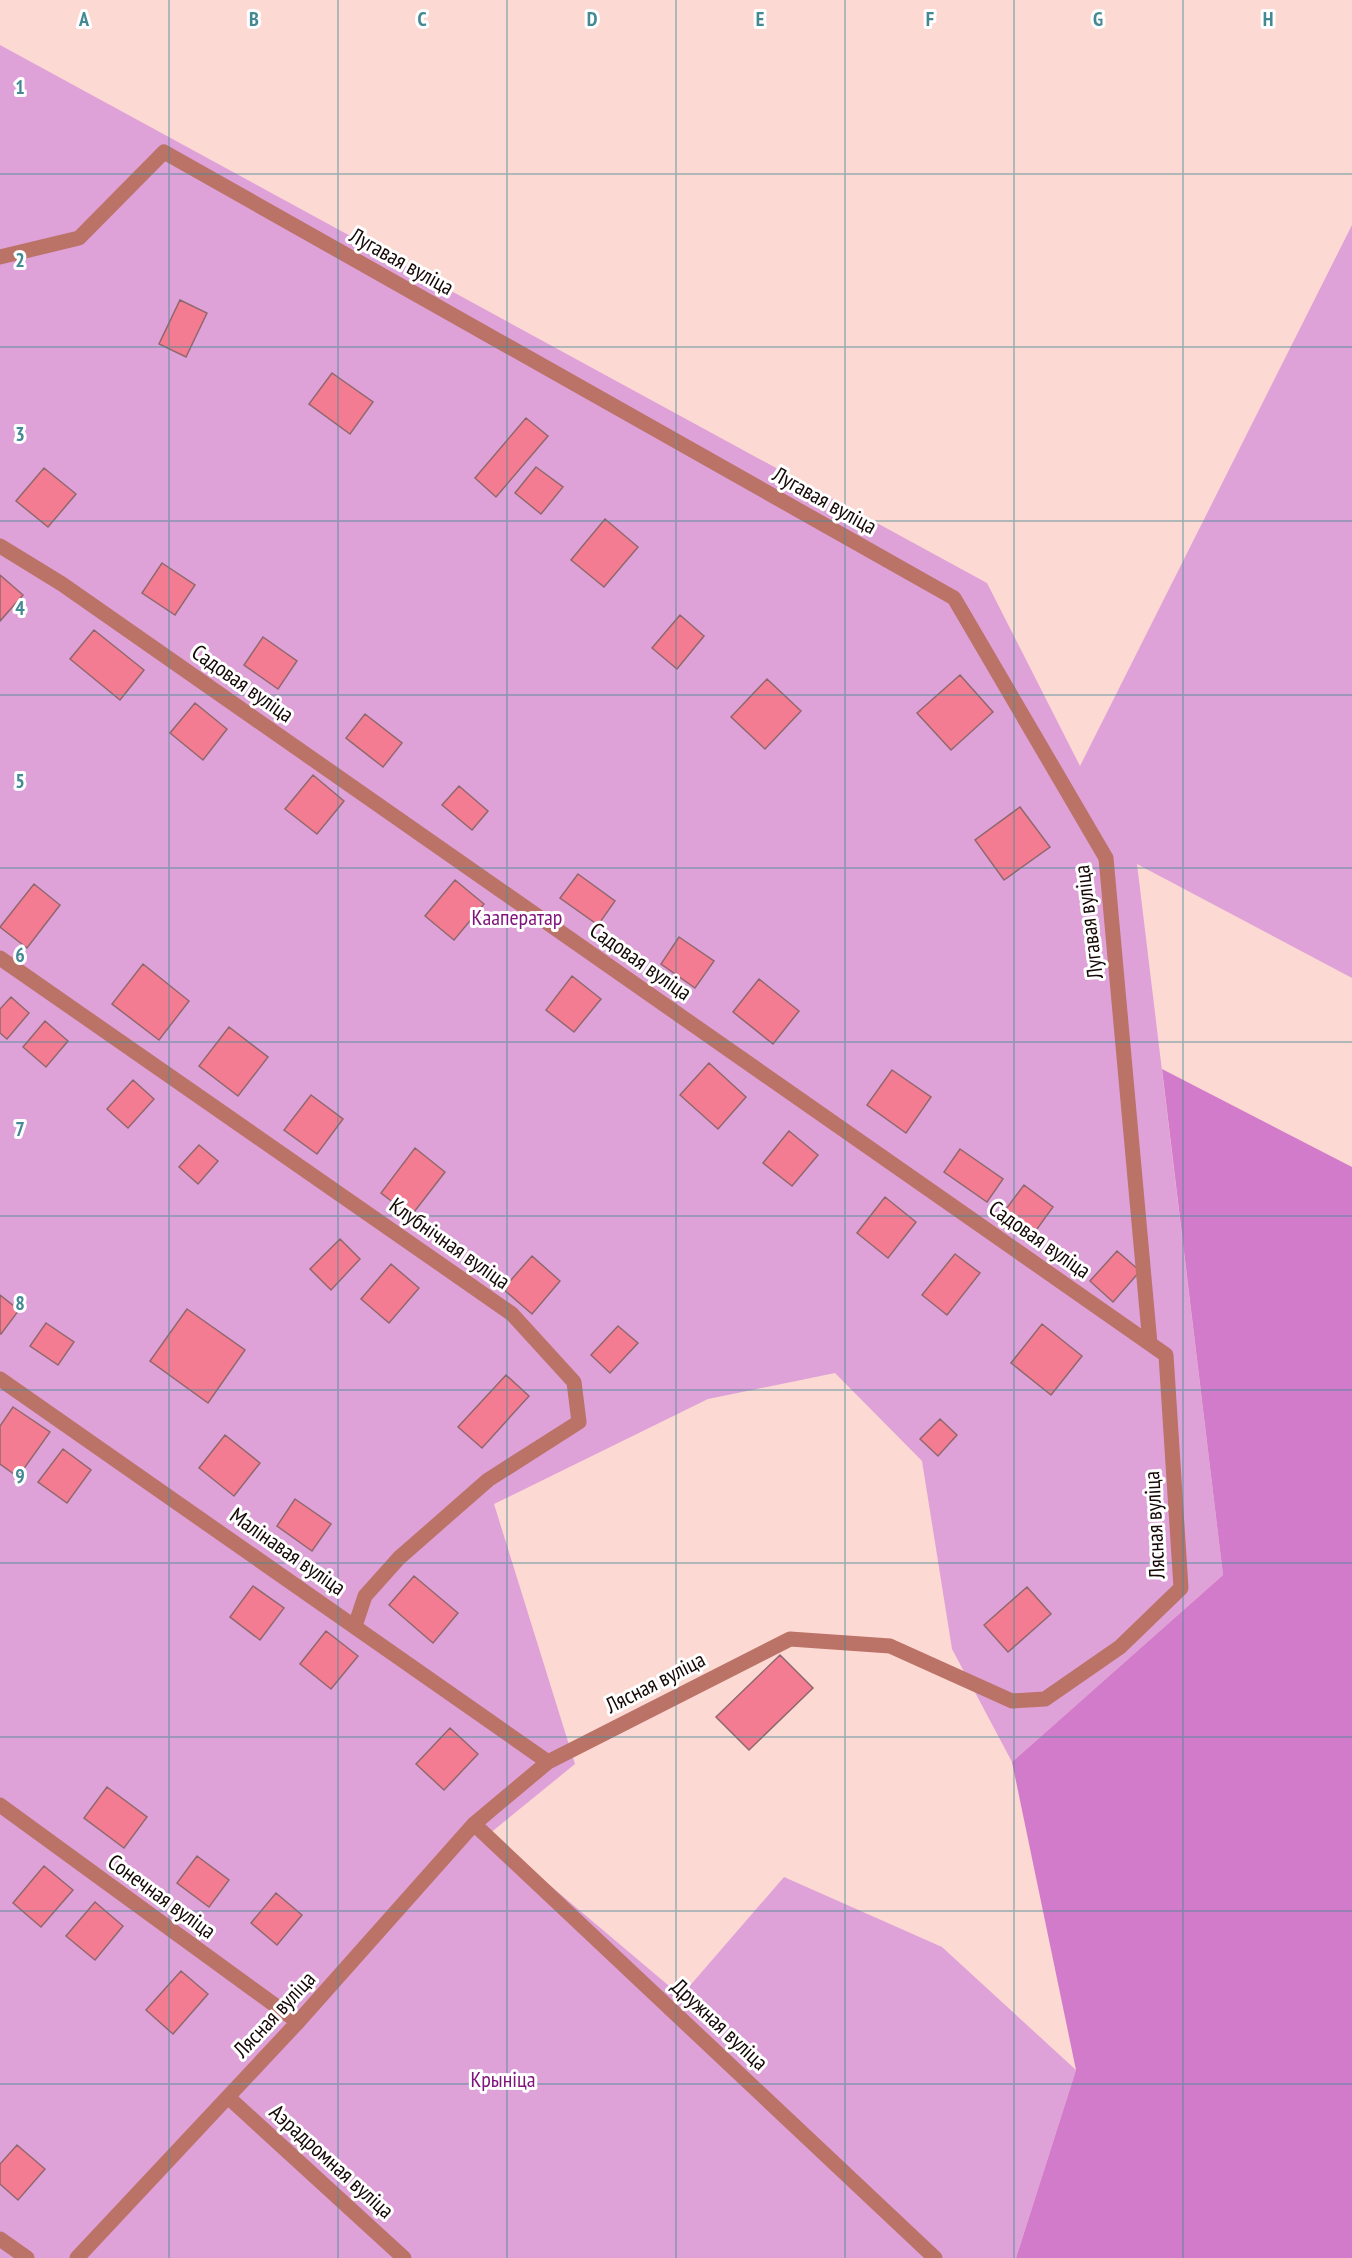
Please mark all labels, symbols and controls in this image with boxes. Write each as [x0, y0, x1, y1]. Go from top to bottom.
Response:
text: A [78, 6, 90, 32]
text: B [249, 6, 259, 32]
text: C [417, 6, 427, 32]
text: D [587, 6, 598, 32]
text: E [756, 6, 764, 32]
text: F [926, 6, 934, 32]
text: G [1093, 6, 1103, 32]
text: H [1263, 6, 1273, 32]
text: 1 [15, 74, 25, 100]
street label: Лугавая вуліца [344, 220, 459, 301]
text: 2 [15, 247, 25, 273]
text: 3 [15, 421, 25, 447]
street label: Лугавая вуліца [767, 459, 882, 540]
text: 4 [15, 595, 25, 621]
street label: Садовая вуліца [187, 638, 299, 728]
text: 5 [15, 768, 25, 794]
street label: Лугавая вуліца [1067, 863, 1109, 982]
park label: Кааператар [472, 903, 562, 931]
street label: Садовая вуліца [585, 916, 697, 1006]
text: 6 [15, 942, 25, 968]
text: 7 [15, 1116, 25, 1142]
street label: Клубнічная вуліца [384, 1191, 516, 1295]
street label: Садовая вуліца [984, 1194, 1096, 1284]
text: 8 [15, 1290, 25, 1316]
text: 9 [15, 1463, 25, 1489]
street label: Лясная вуліца [1137, 1470, 1171, 1581]
street label: Малінавая вуліца [225, 1501, 351, 1601]
street label: Лясная вуліца [600, 1645, 709, 1719]
street label: Сонечная вуліца [102, 1847, 222, 1945]
street label: Лясная вуліца [226, 1965, 321, 2064]
street label: Дружная вуліца [666, 1972, 774, 2076]
park label: Крыніца [470, 2065, 536, 2093]
street label: Аэрадромная вуліца [264, 2098, 400, 2224]

